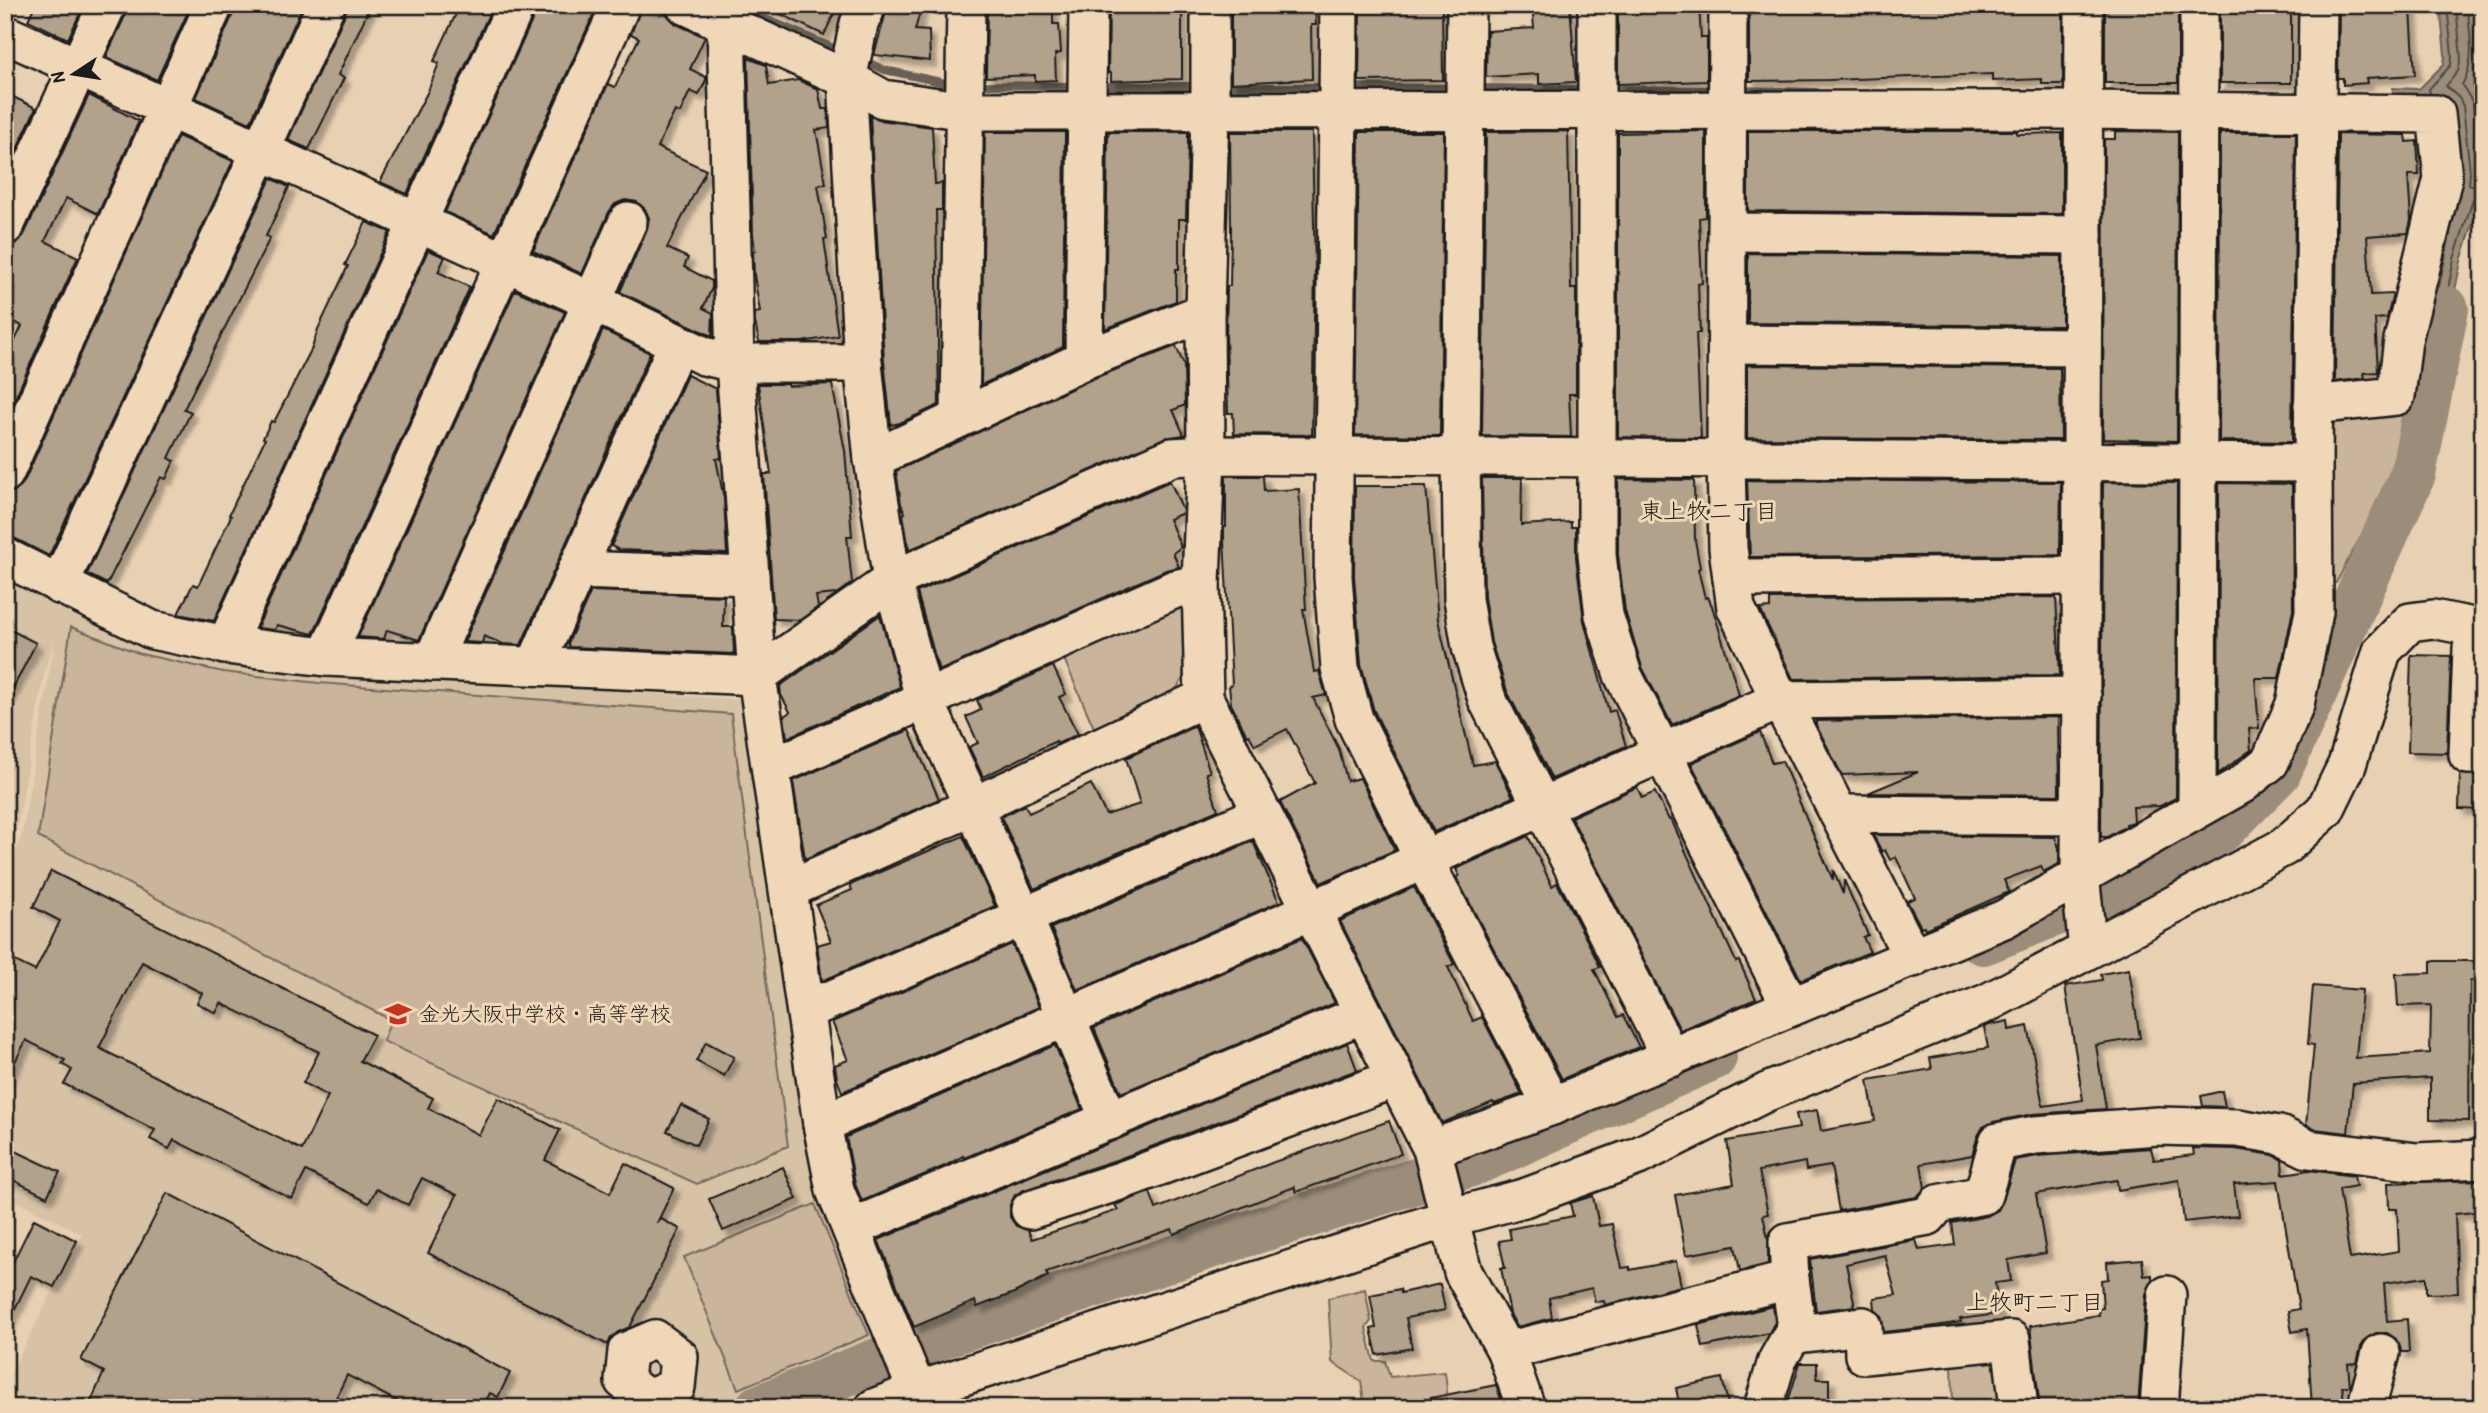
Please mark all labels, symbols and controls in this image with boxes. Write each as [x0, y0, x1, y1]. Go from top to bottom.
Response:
north arrow [38, 38, 108, 108]
text: N [44, 70, 71, 85]
district label: 東上牧二丁目 [1640, 495, 1778, 526]
school or university icon: 金光大阪中学校・高等学校 [383, 999, 413, 1029]
place label: 金光大阪中学校・高等学校 [419, 999, 671, 1028]
district label: 上牧町二丁目 [1966, 1286, 2104, 1317]

